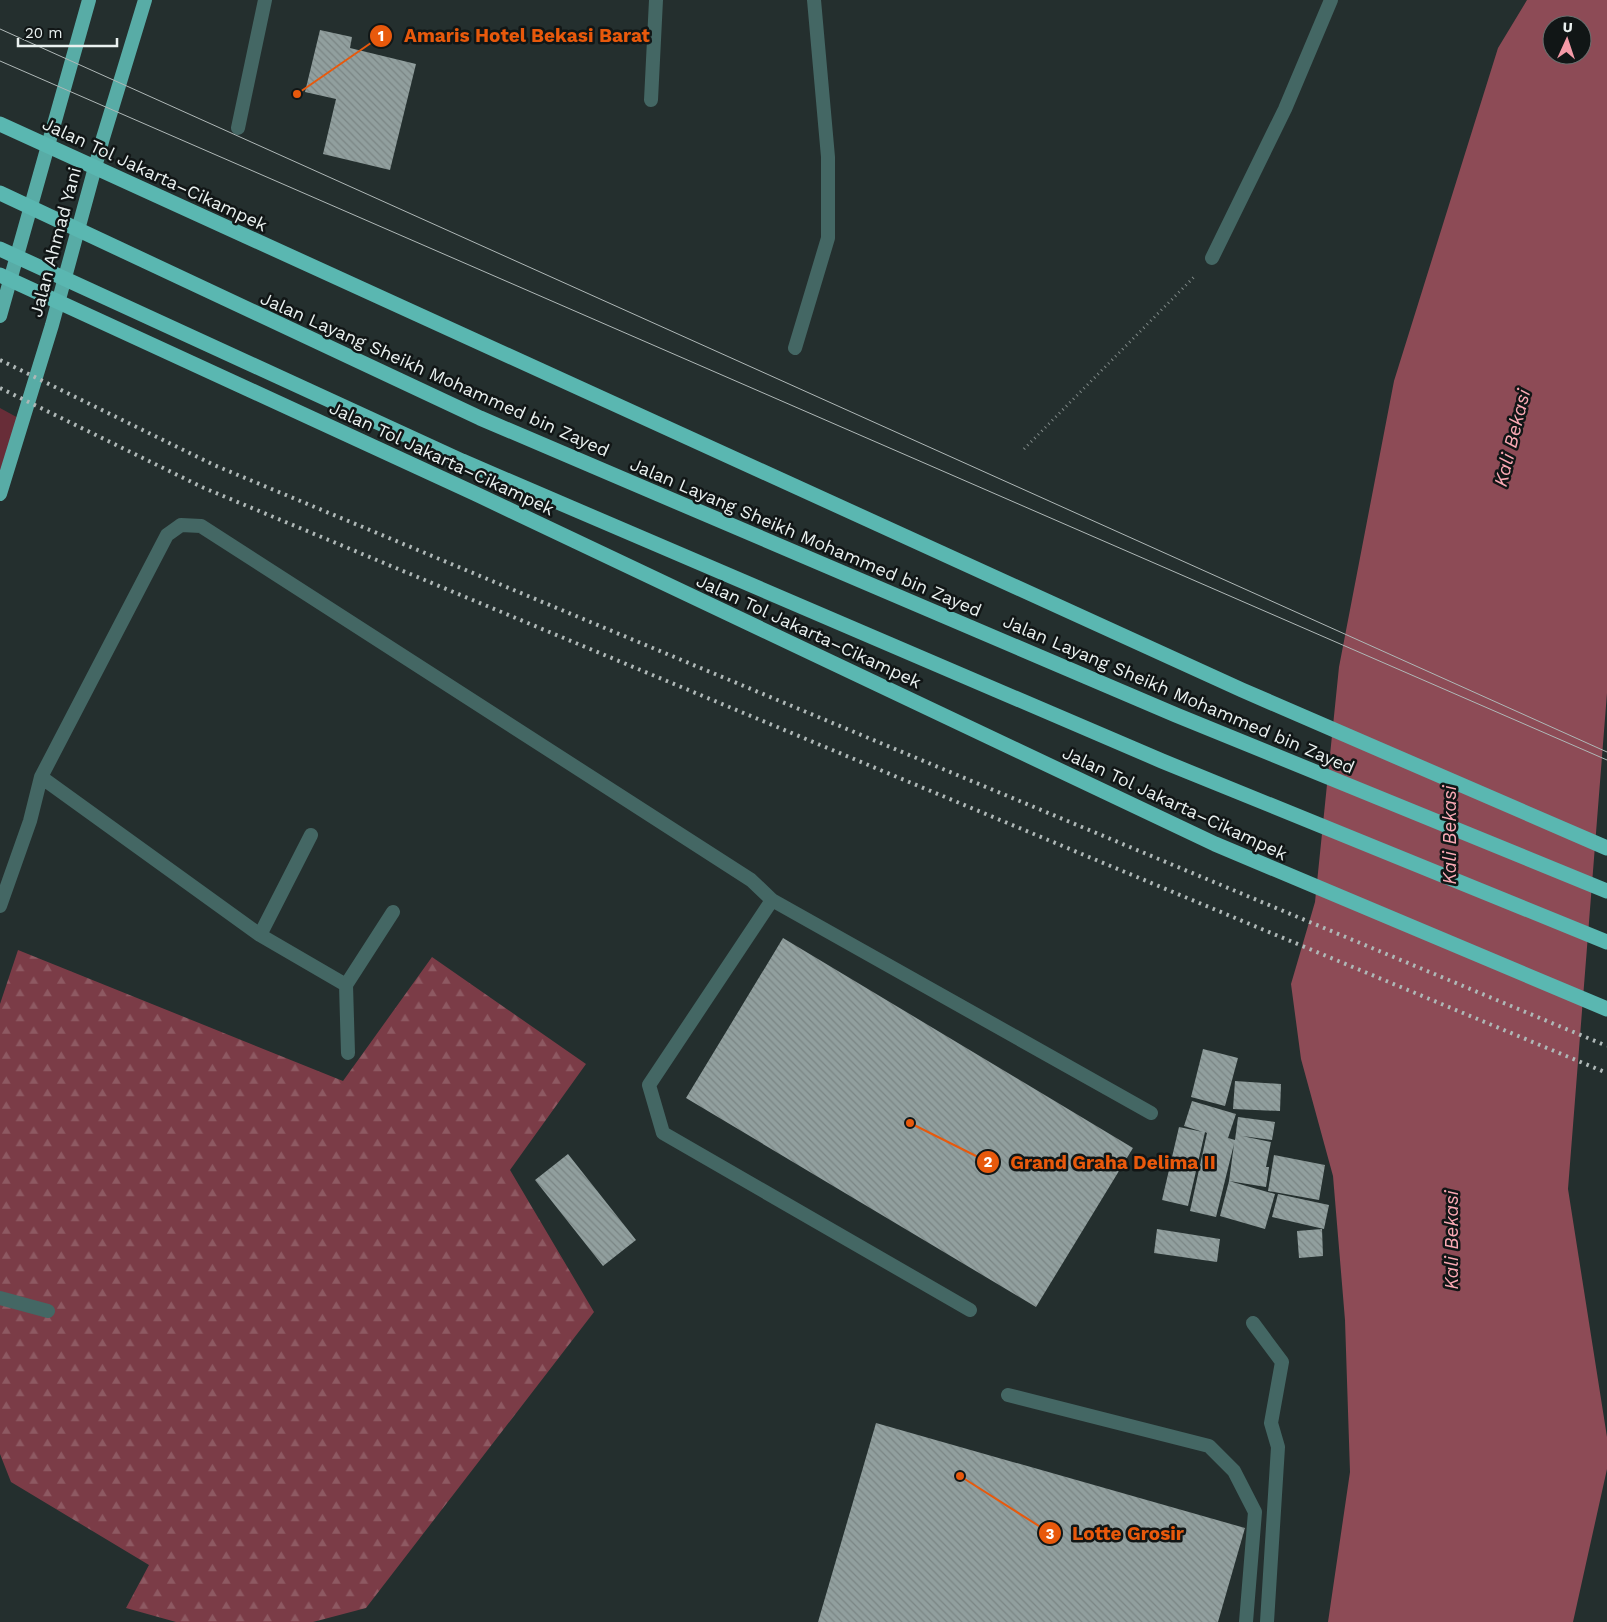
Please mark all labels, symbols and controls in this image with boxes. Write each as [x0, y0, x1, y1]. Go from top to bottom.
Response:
scale bar [18, 15, 116, 47]
north arrow [1542, 15, 1592, 65]
callout: Amaris Hotel Bekasi Barat [368, 19, 660, 53]
text: U [1562, 19, 1573, 35]
text: 20 m [25, 24, 63, 42]
text: Amaris Hotel Bekasi Barat [404, 24, 651, 47]
text: 1 [378, 27, 384, 45]
street label: Jalan Tol Jakarta–Cikampek [39, 113, 271, 235]
street label: Jalan Ahmad Yani [25, 165, 85, 319]
street label: Jalan Layang Sheikh Mohammed bin Zayed [257, 287, 613, 461]
water label: Kali Bekasi [1489, 386, 1535, 489]
street label: Jalan Tol Jakarta–Cikampek [326, 397, 558, 519]
street label: Jalan Layang Sheikh Mohammed bin Zayed [627, 453, 985, 621]
street label: Jalan Tol Jakarta–Cikampek [693, 570, 925, 692]
street label: Jalan Layang Sheikh Mohammed bin Zayed [1000, 610, 1358, 778]
street label: Jalan Tol Jakarta–Cikampek [1059, 742, 1291, 864]
water label: Kali Bekasi [1438, 784, 1461, 885]
callout: Grand Graha Delima II [975, 1145, 1226, 1179]
text: Grand Graha Delima II [1010, 1151, 1216, 1174]
text: 2 [984, 1153, 993, 1171]
water label: Kali Bekasi [1440, 1189, 1463, 1290]
callout: Lotte Grosir [1037, 1516, 1194, 1550]
text: Lotte Grosir [1072, 1522, 1185, 1545]
text: 3 [1046, 1525, 1055, 1543]

